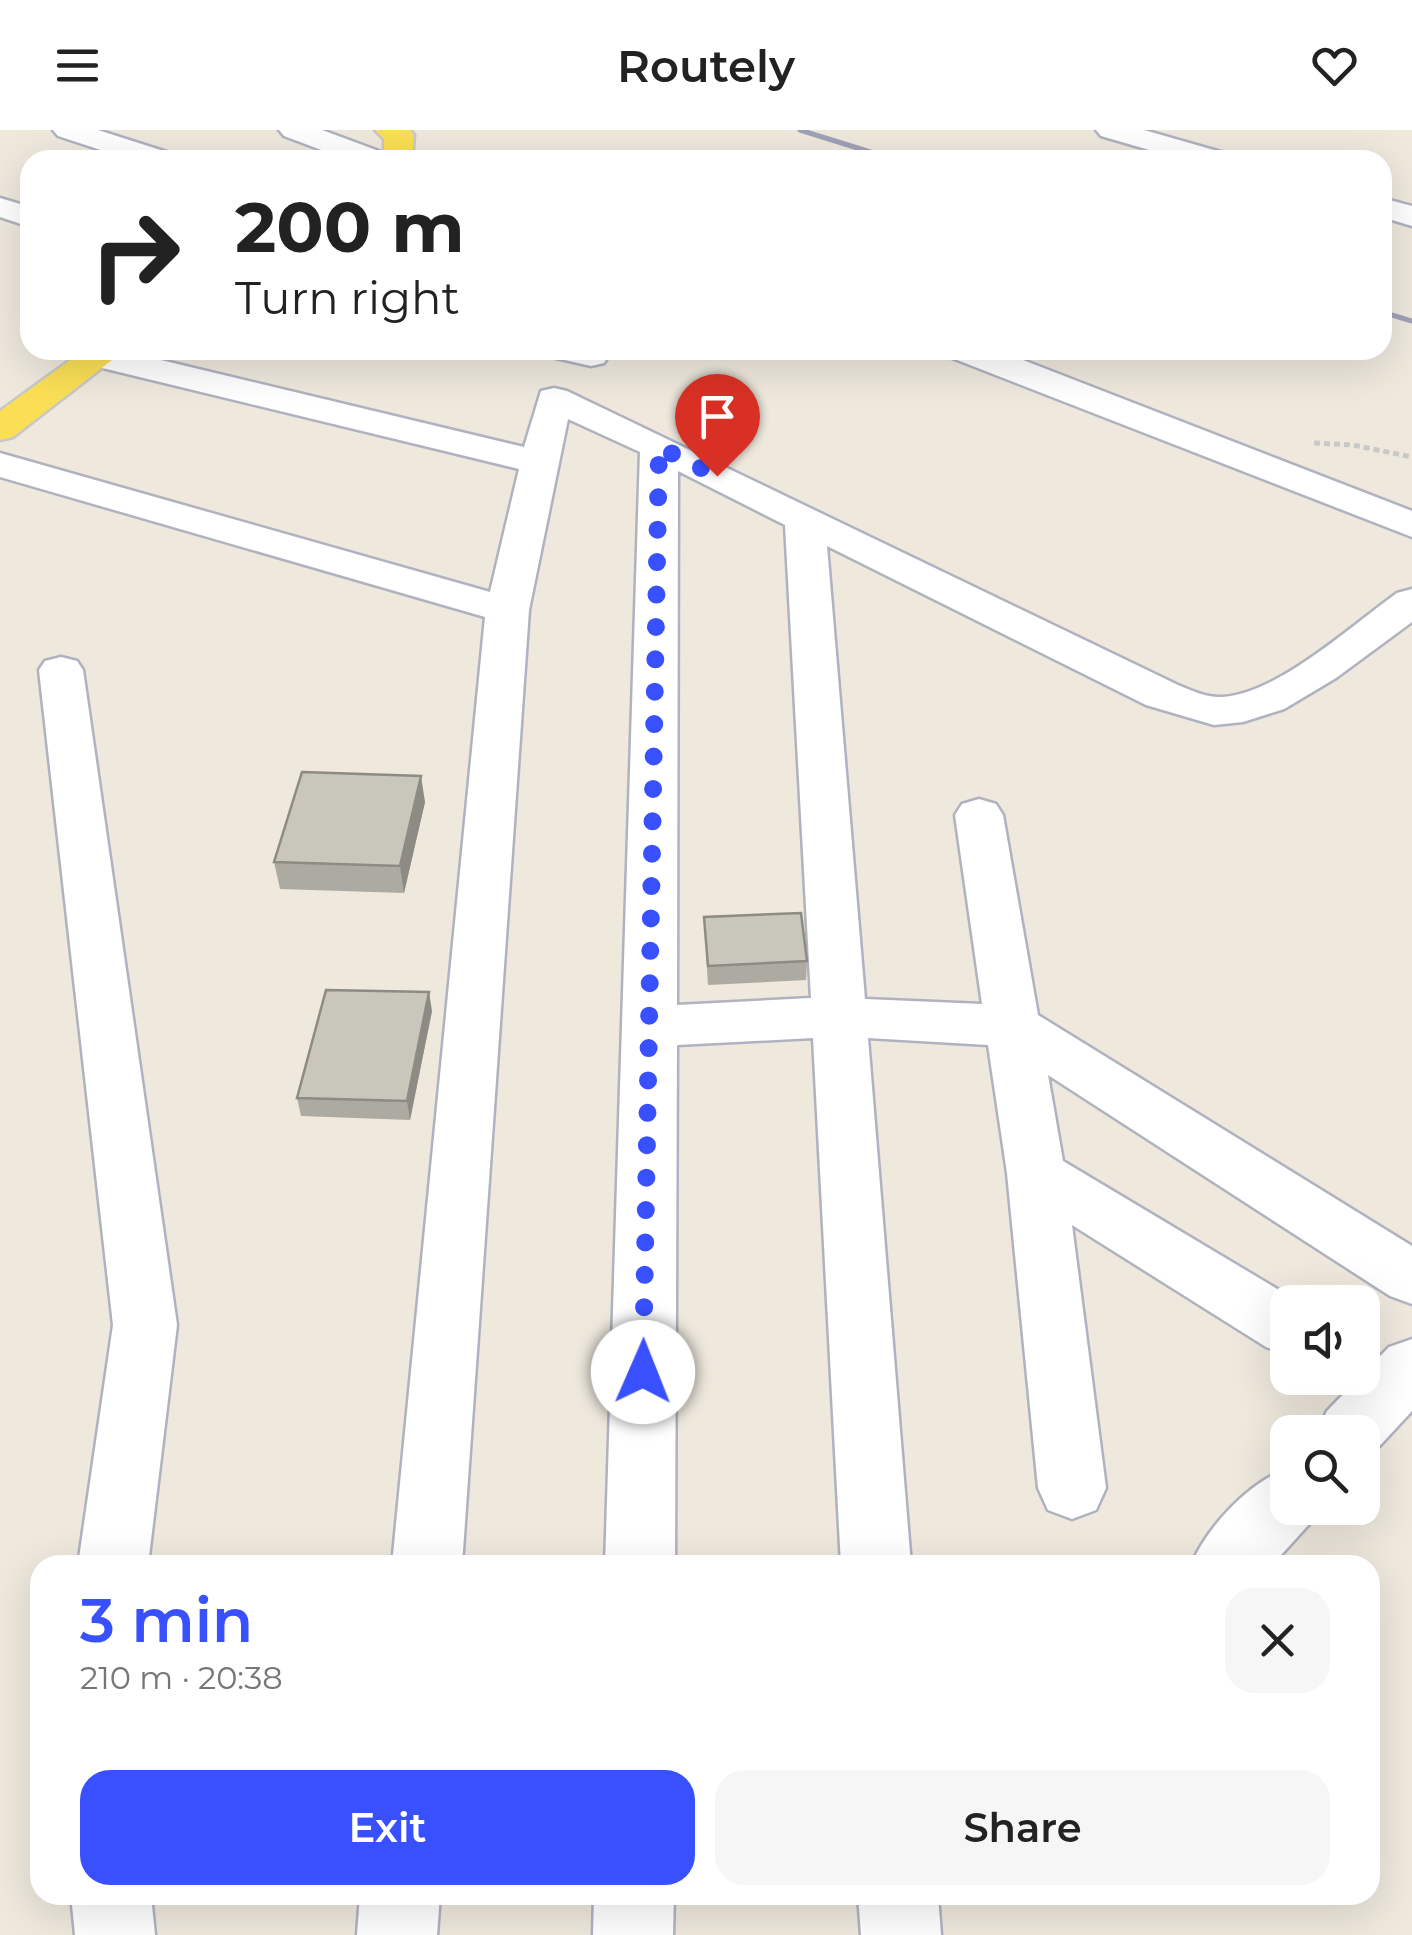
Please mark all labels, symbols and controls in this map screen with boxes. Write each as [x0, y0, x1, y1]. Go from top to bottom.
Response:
icon: menu [50, 38, 105, 93]
text: Routely [617, 38, 795, 93]
icon: heart [1307, 38, 1362, 93]
text: 200 m [235, 184, 465, 270]
icon: right [70, 190, 200, 320]
text: Turn right [235, 270, 460, 325]
pin [675, 374, 760, 477]
icon: arrive [690, 389, 745, 444]
map controls [1270, 1285, 1380, 1525]
button: sound [1270, 1285, 1380, 1395]
position arrow [591, 1320, 695, 1424]
button: search [1270, 1415, 1380, 1525]
text: 3 min [80, 1584, 253, 1657]
button: close [1225, 1588, 1330, 1693]
text: 210 m · 20:38 [80, 1658, 283, 1697]
button: Exit [80, 1770, 695, 1885]
button: Share [715, 1770, 1330, 1885]

